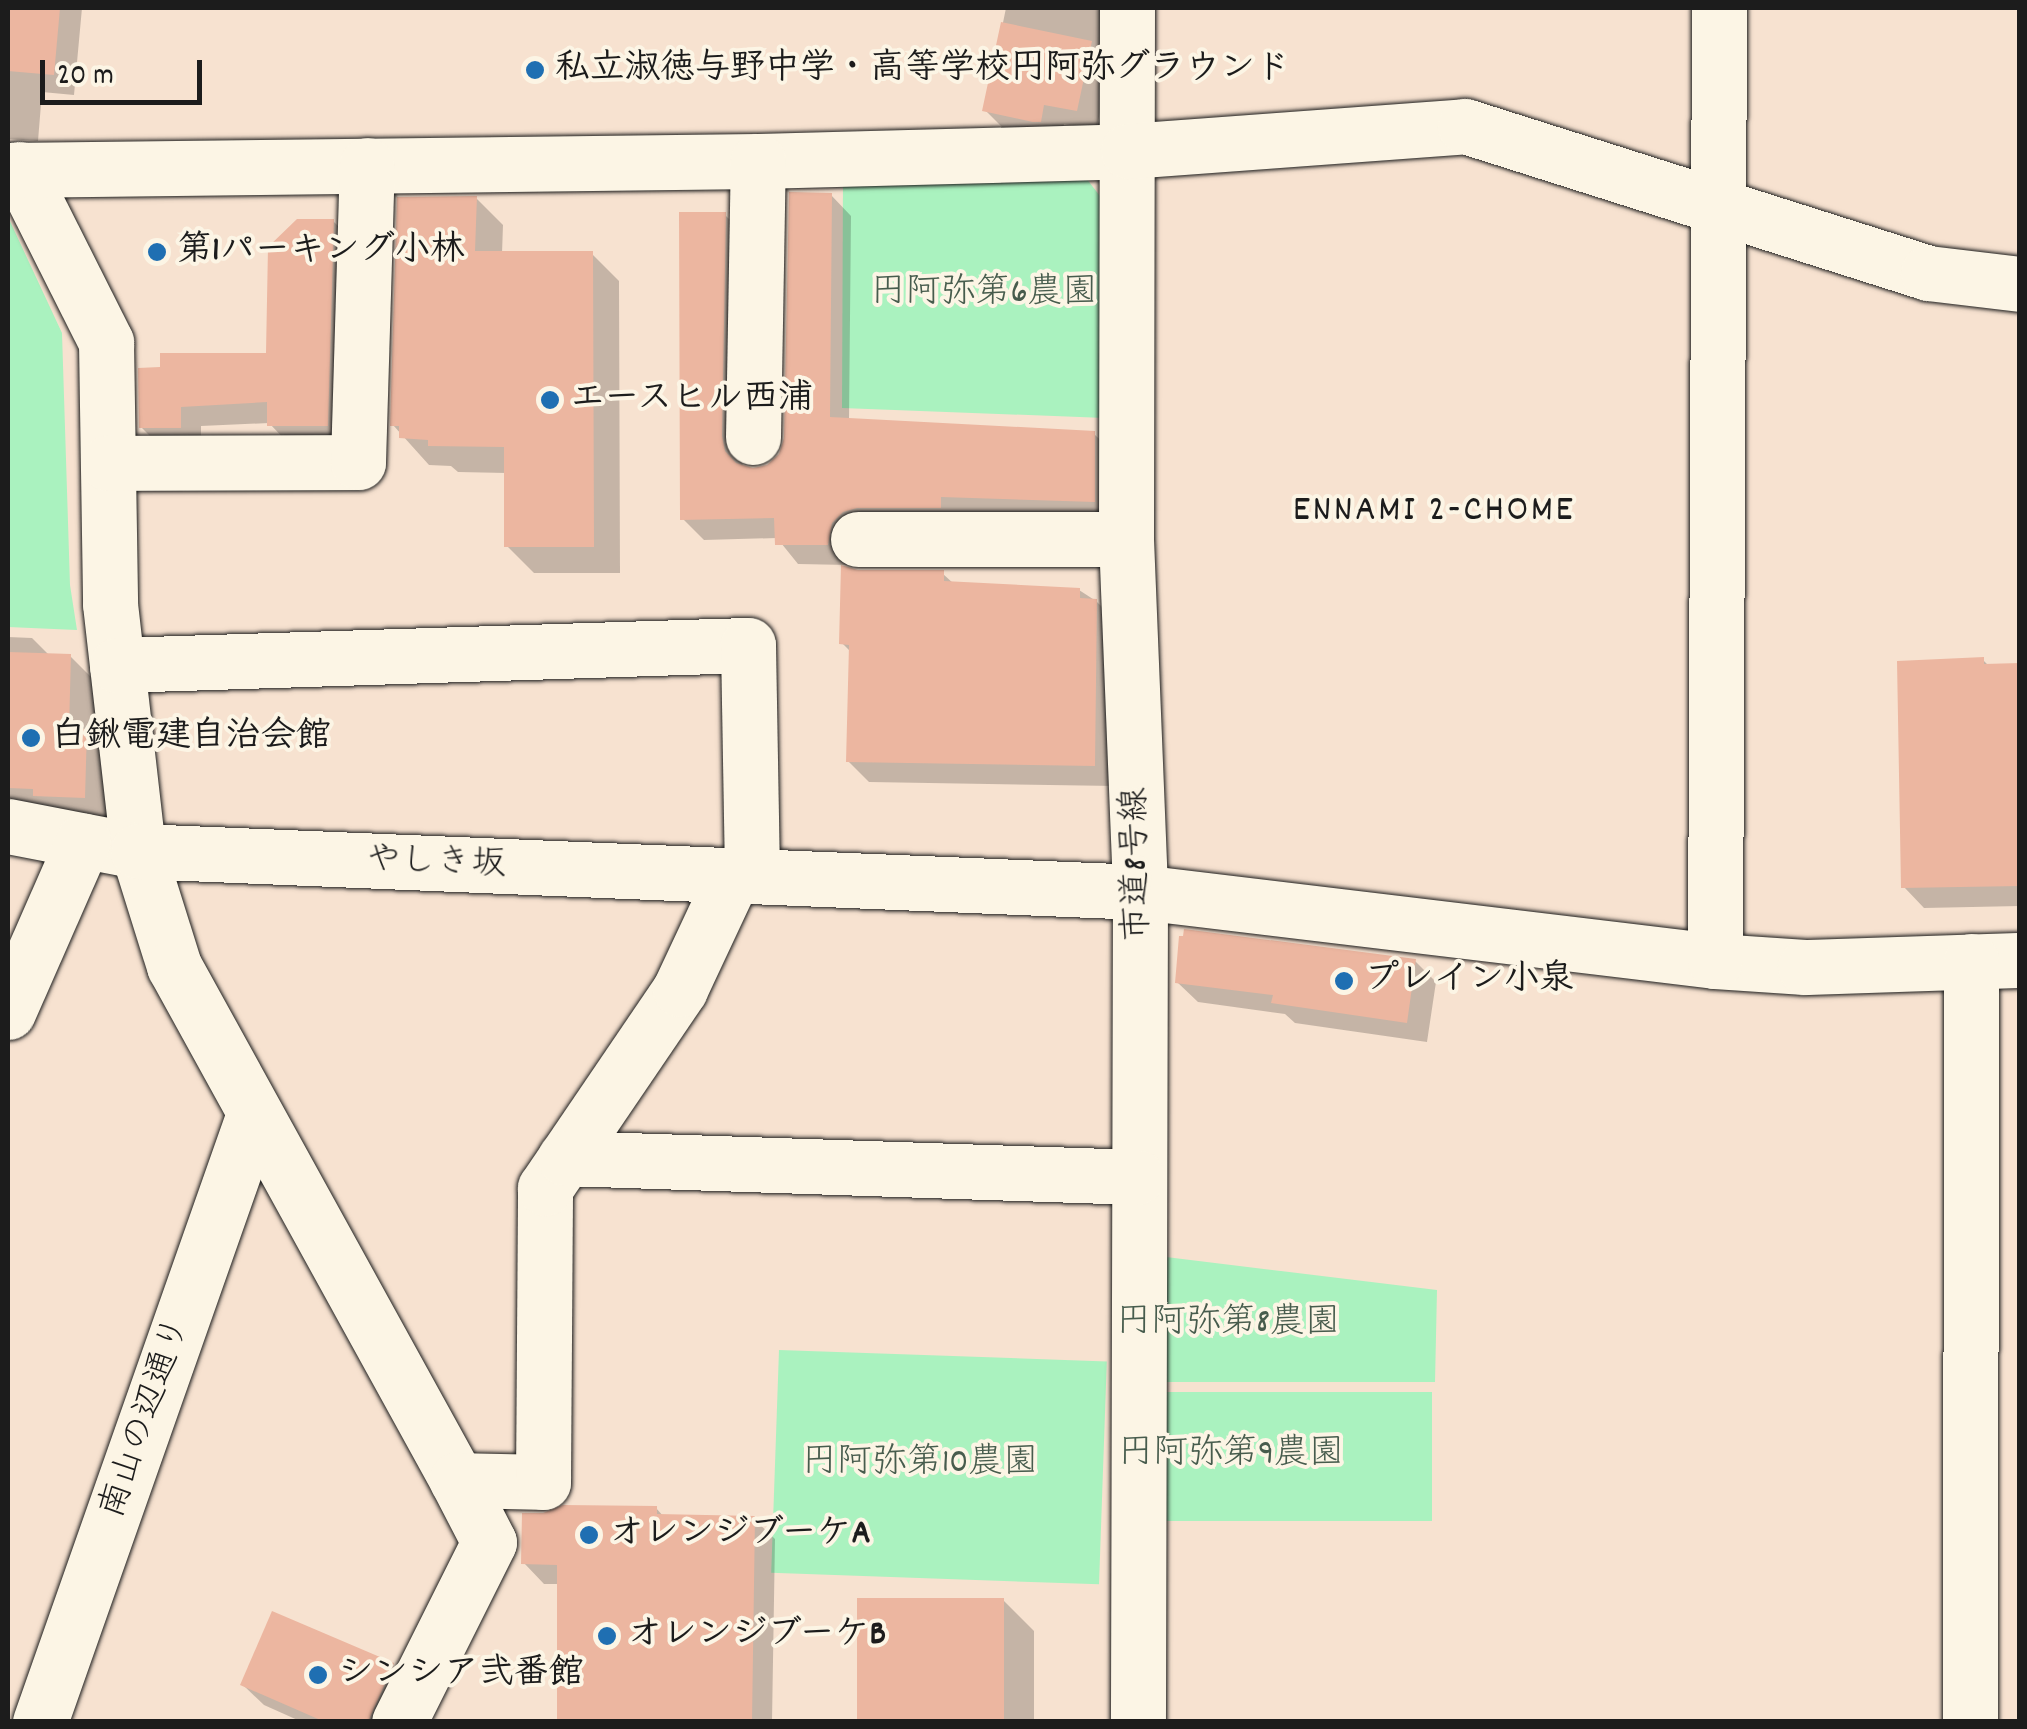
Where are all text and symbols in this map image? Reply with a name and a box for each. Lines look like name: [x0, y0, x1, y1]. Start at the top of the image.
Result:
scale bar: [45, 40, 208, 102]
place label: 私立淑徳与野中学・高等学校円阿弥グラウンド: [555, 49, 1290, 91]
text: 20 m: [57, 56, 114, 99]
marker: 私立淑徳与野中学・高等学校円阿弥グラウンド: [524, 59, 546, 81]
place label: 第1パーキング小林: [177, 231, 465, 273]
marker: 第1パーキング小林: [146, 241, 168, 263]
park label: 円阿弥第6農園: [870, 273, 1098, 315]
place label: エースヒル西浦: [570, 379, 814, 421]
marker: エースヒル西浦: [539, 389, 561, 411]
district label: ENNAMI 2-CHOME: [1293, 489, 1575, 535]
place label: 白鍬電建自治会館: [51, 717, 331, 759]
marker: 白鍬電建自治会館: [20, 727, 42, 749]
street label: 市道8号線: [1116, 787, 1160, 941]
street label: やしき坂: [365, 841, 507, 887]
place label: プレイン小泉: [1364, 960, 1574, 1002]
marker: プレイン小泉: [1333, 970, 1355, 992]
park label: 円阿弥第8農園: [1116, 1303, 1340, 1345]
street label: 南山の辺通り: [93, 1312, 201, 1524]
park label: 円阿弥第9農園: [1118, 1434, 1344, 1476]
park label: 円阿弥第10農園: [802, 1443, 1038, 1485]
place label: オレンジブーケA: [609, 1514, 871, 1556]
marker: オレンジブーケA: [578, 1524, 600, 1546]
place label: オレンジブーケB: [627, 1615, 886, 1657]
marker: オレンジブーケB: [596, 1625, 618, 1647]
place label: シンシア弐番館: [338, 1654, 583, 1696]
marker: シンシア弐番館: [307, 1664, 329, 1686]

